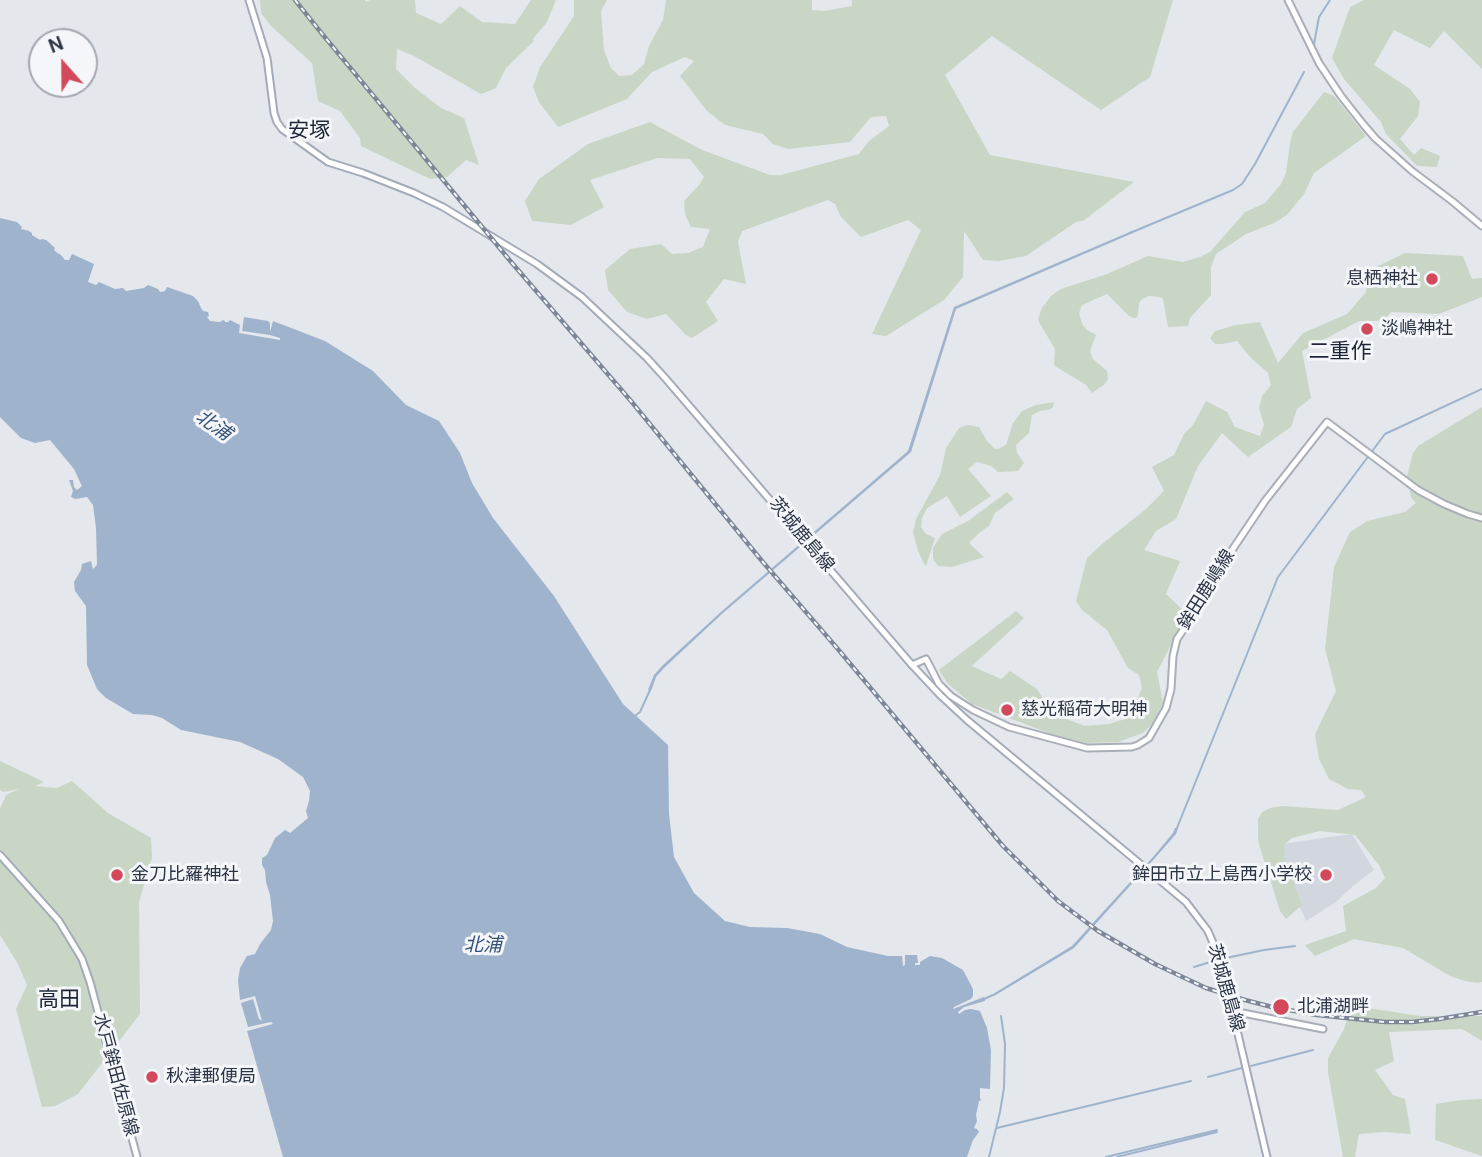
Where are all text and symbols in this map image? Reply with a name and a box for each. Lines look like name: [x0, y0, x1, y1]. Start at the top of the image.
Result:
north arrow: [28, 28, 98, 98]
text: N: [45, 31, 67, 59]
district label: 安塚: [288, 118, 330, 144]
place label: 息栖神社: [1346, 268, 1418, 290]
marker: 息栖神社: [1424, 271, 1440, 287]
place label: 淡嶋神社: [1381, 318, 1453, 340]
marker: 淡嶋神社: [1359, 321, 1375, 337]
district label: 二重作: [1309, 339, 1371, 365]
water label: 北浦: [191, 406, 235, 446]
street label: 茨城鹿島線: [764, 494, 838, 576]
street label: 鉾田鹿嶋線: [1174, 546, 1240, 634]
place label: 慈光稲荷大明神: [1021, 699, 1147, 721]
marker: 慈光稲荷大明神: [999, 702, 1015, 718]
place label: 金刀比羅神社: [131, 864, 239, 886]
place label: 鉾田市立上島西小学校: [1132, 864, 1312, 886]
marker: 金刀比羅神社: [109, 867, 125, 883]
marker: 鉾田市立上島西小学校: [1318, 867, 1334, 883]
water label: 北浦: [464, 935, 502, 957]
street label: 茨城鹿島線: [1202, 942, 1248, 1034]
district label: 高田: [38, 987, 80, 1013]
place label: 北浦湖畔: [1297, 996, 1369, 1018]
marker: 北浦湖畔: [1271, 997, 1291, 1017]
street label: 水戸鉾田佐原線: [88, 1011, 142, 1139]
place label: 秋津郵便局: [166, 1066, 256, 1088]
marker: 秋津郵便局: [144, 1069, 160, 1085]

